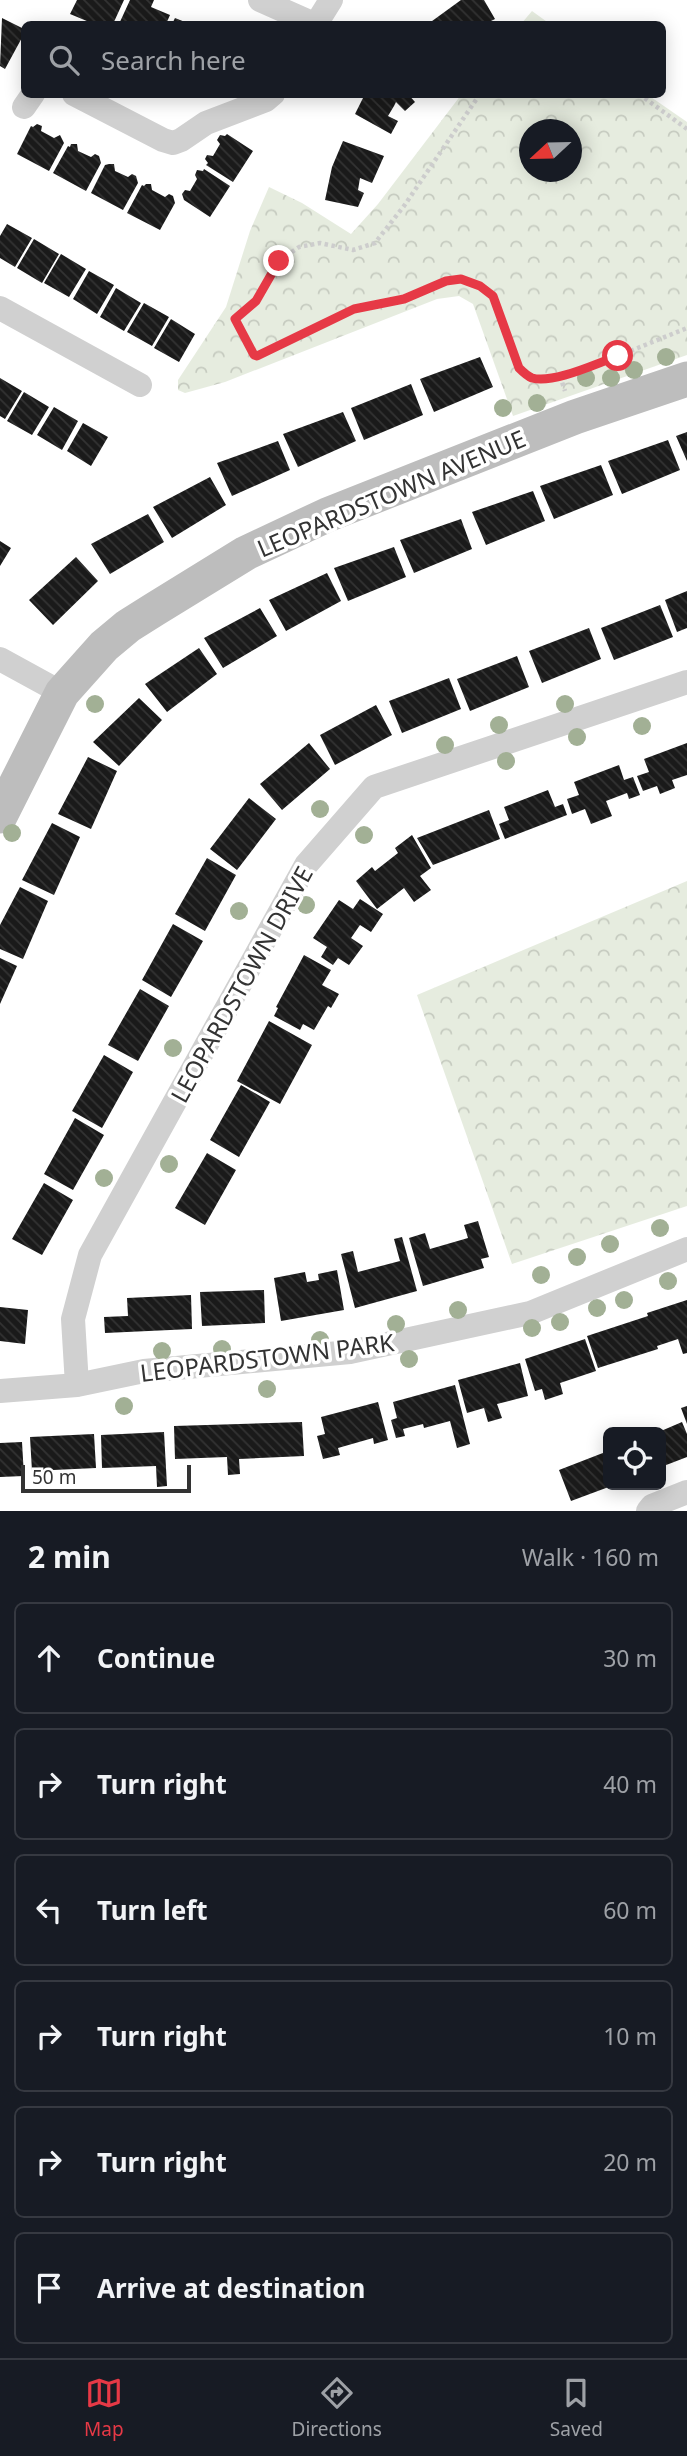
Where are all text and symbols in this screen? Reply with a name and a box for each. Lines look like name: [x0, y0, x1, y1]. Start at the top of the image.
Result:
search box: [21, 21, 666, 98]
icon: search: [45, 41, 83, 79]
text: Search here: [101, 42, 246, 78]
north arrow: [519, 119, 582, 182]
route end: [263, 245, 294, 276]
route start: [602, 340, 633, 371]
street label: LEOPARDSTOWN AVENUE: [252, 421, 530, 565]
street label: LEOPARDSTOWN DRIVE: [162, 860, 320, 1108]
street label: LEOPARDSTOWN PARK: [138, 1325, 396, 1389]
map controls: [603, 1427, 666, 1490]
button: locate: [603, 1427, 666, 1490]
scale bar: [21, 1462, 191, 1494]
text: 50 m: [32, 1464, 76, 1490]
text: 2 min: [28, 1536, 111, 1577]
text: Walk · 160 m: [522, 1541, 659, 1573]
icon: ahead: [30, 1639, 68, 1677]
text: Continue: [97, 1640, 215, 1676]
text: 30 m: [603, 1642, 657, 1674]
icon: right: [30, 1765, 68, 1803]
text: Turn right: [97, 1766, 227, 1802]
text: 40 m: [603, 1768, 657, 1800]
icon: left: [30, 1891, 68, 1929]
text: Turn left: [97, 1892, 208, 1928]
text: 60 m: [603, 1894, 657, 1926]
icon: right: [30, 2017, 68, 2055]
text: Turn right: [97, 2018, 227, 2054]
text: 10 m: [603, 2020, 657, 2052]
icon: right: [30, 2143, 68, 2181]
text: Turn right: [97, 2144, 227, 2180]
text: 20 m: [603, 2146, 657, 2178]
icon: arrive: [30, 2269, 68, 2307]
text: Arrive at destination: [97, 2270, 366, 2306]
tab: Map: [84, 2374, 124, 2442]
tab: Directions: [292, 2374, 382, 2442]
tab: Saved: [550, 2374, 603, 2442]

